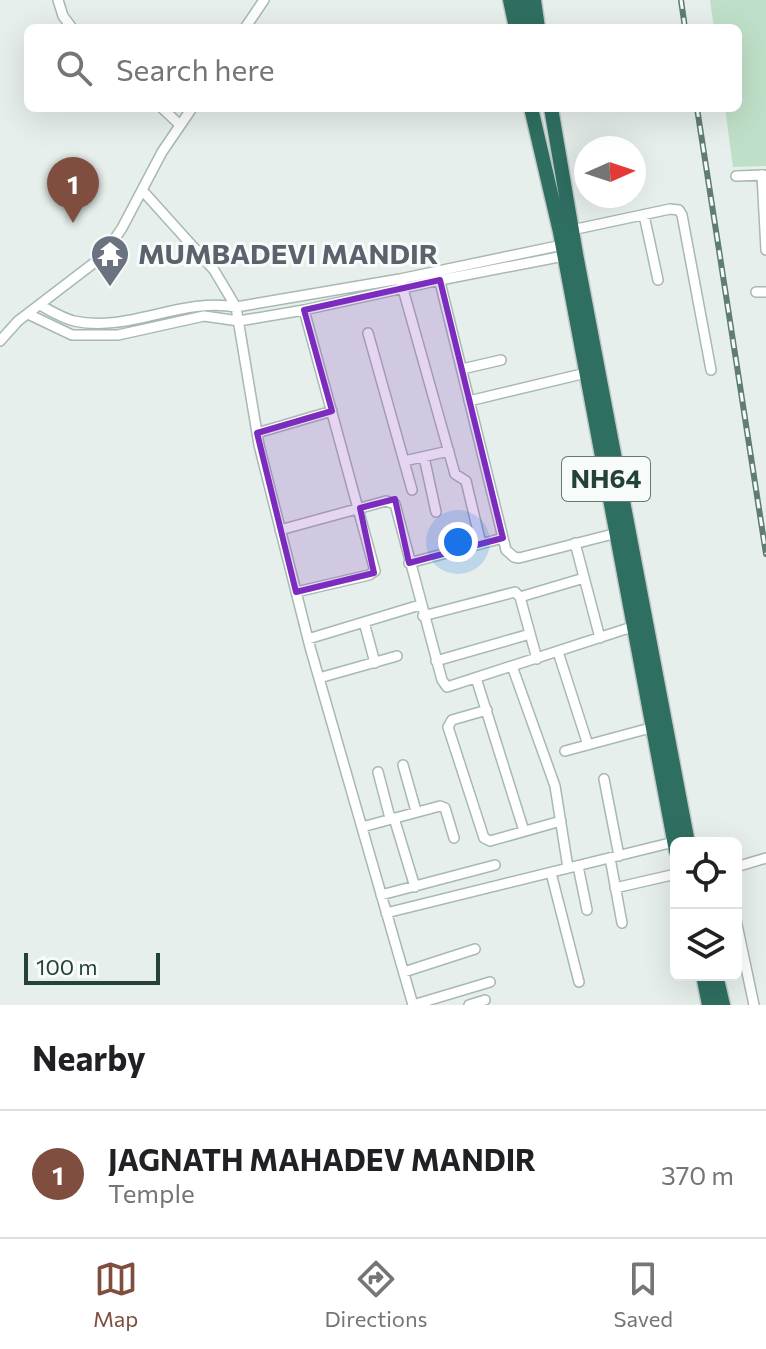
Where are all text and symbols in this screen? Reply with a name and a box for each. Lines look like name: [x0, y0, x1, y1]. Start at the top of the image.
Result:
search box: [24, 24, 742, 112]
icon: search: [52, 46, 96, 90]
text: Search here: [116, 50, 275, 87]
north arrow: [574, 136, 646, 208]
pin: 1: [47, 157, 99, 223]
temple icon: MUMBADEVI MANDIR: [89, 233, 131, 288]
place label: MUMBADEVI MANDIR: [138, 236, 438, 270]
road number: NH64: [562, 457, 650, 501]
your location: [438, 522, 478, 562]
map controls: [670, 837, 742, 981]
button: locate: [670, 837, 742, 909]
button: layers: [670, 909, 742, 981]
scale bar: [24, 949, 160, 985]
text: 100 m: [36, 953, 98, 980]
text: Nearby: [32, 1036, 146, 1078]
text: JAGNATH MAHADEV MANDIR: [108, 1140, 536, 1177]
text: 1: [52, 1159, 64, 1190]
text: 370 m: [661, 1159, 734, 1190]
text: Temple: [108, 1177, 195, 1208]
tab: Map: [93, 1257, 138, 1332]
tab: Directions: [324, 1257, 428, 1332]
tab: Saved: [614, 1257, 673, 1332]

